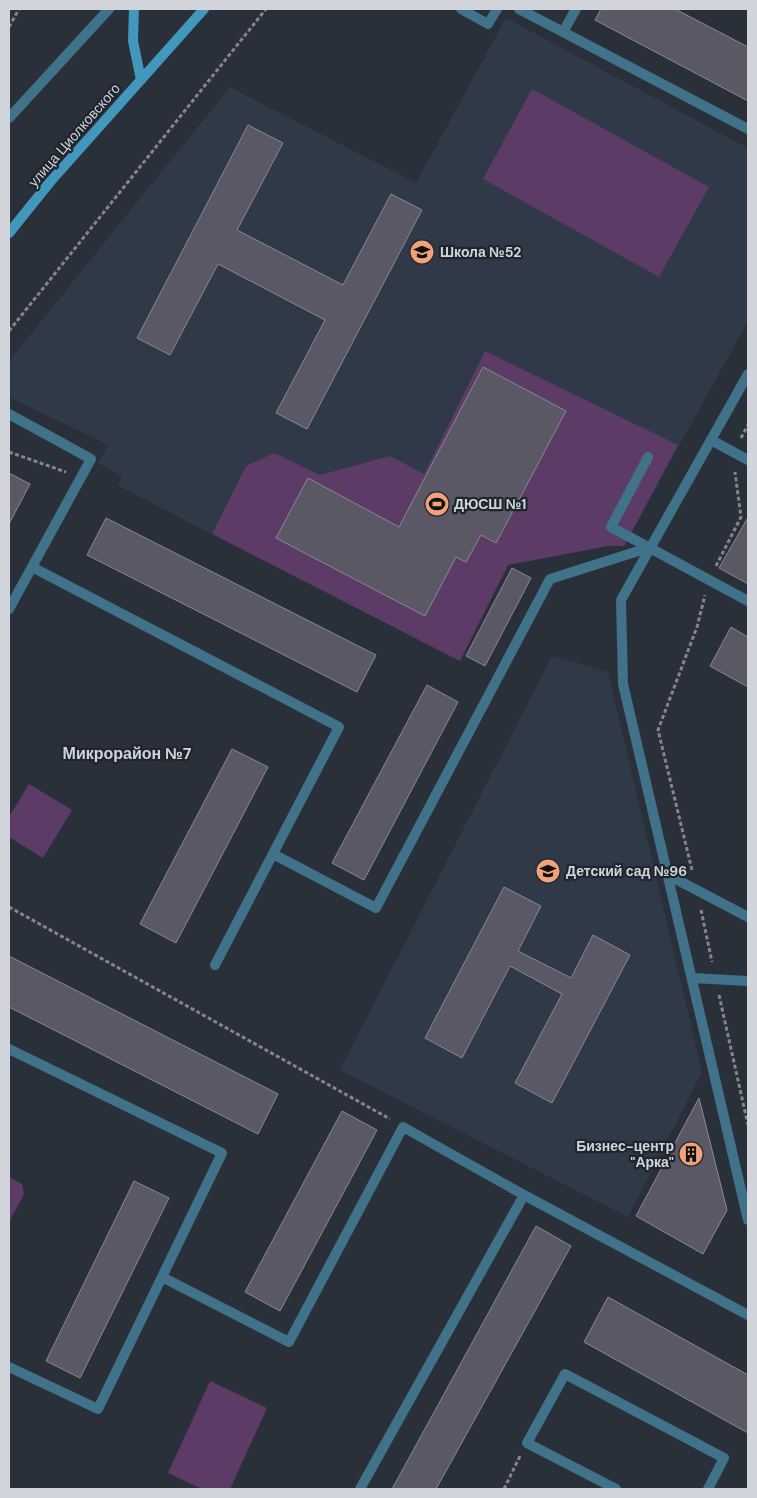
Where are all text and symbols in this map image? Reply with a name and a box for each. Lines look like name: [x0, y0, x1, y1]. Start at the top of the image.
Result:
street label: улица Циолковского: [24, 79, 124, 190]
school or university icon: Школа №52: [409, 239, 435, 265]
place label: Школа №52: [440, 243, 521, 261]
sports icon: ДЮСШ №1: [424, 491, 450, 517]
place label: ДЮСШ №1: [454, 495, 526, 513]
district label: Микрорайон №7: [63, 743, 192, 764]
school or university icon: Детский сад №96: [535, 858, 561, 884]
place label: Детский сад №96: [566, 862, 687, 880]
place label: Бизнес-центр "Арка": [576, 1137, 674, 1171]
building icon: Бизнес-центр "Арка": [678, 1141, 704, 1167]

